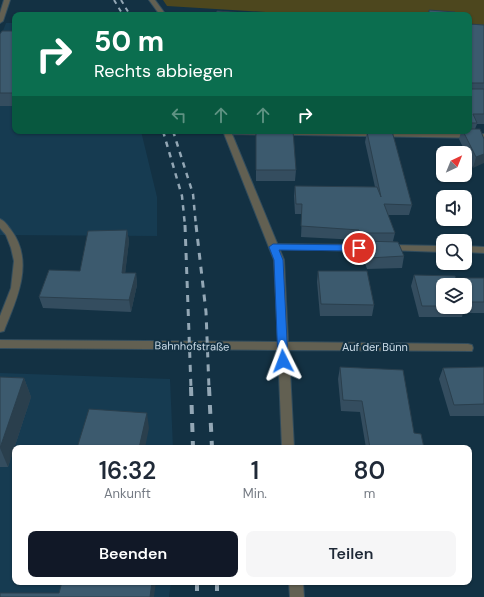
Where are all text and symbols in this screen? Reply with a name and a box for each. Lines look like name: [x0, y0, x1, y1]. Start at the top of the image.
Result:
text: 50 m: [94, 23, 164, 60]
icon: right: [28, 28, 80, 80]
text: Rechts abbiegen: [94, 59, 233, 83]
icon: left: [168, 104, 190, 126]
icon: ahead: [210, 104, 232, 126]
icon: ahead: [252, 104, 274, 126]
icon: right: [294, 104, 316, 126]
north arrow: [436, 146, 472, 182]
map controls: [436, 146, 472, 314]
button: sound: [436, 190, 472, 226]
pin: [342, 231, 376, 265]
button: search: [436, 234, 472, 270]
icon: arrive: [348, 237, 370, 259]
button: layers: [436, 278, 472, 314]
street label: Bahnhofstraße: [155, 338, 229, 354]
position arrow: [262, 340, 304, 382]
street label: Auf der Bünn: [342, 340, 408, 354]
text: 16:32: [99, 455, 156, 486]
text: 1: [251, 455, 259, 486]
text: 80: [354, 455, 385, 486]
text: Ankunft: [104, 485, 151, 502]
text: Min.: [243, 485, 267, 502]
text: m: [364, 485, 375, 502]
button: Beenden: [28, 531, 238, 577]
button: Teilen: [246, 531, 456, 577]

